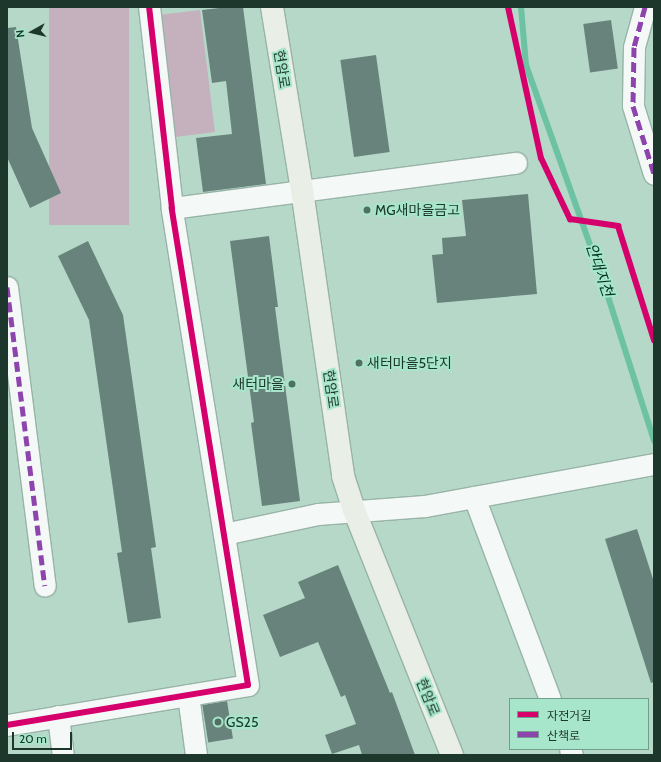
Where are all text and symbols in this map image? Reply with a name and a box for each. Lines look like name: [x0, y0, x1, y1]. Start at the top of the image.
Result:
north arrow: [12, 12, 52, 52]
text: N: [13, 29, 28, 38]
street label: 현암로: [271, 49, 293, 89]
place label: MG새마을금고: [375, 202, 460, 218]
marker: MG새마을금고: [362, 205, 372, 215]
water label: 안대지천: [582, 241, 616, 299]
place label: 새터마을5단지: [367, 355, 452, 371]
marker: 새터마을5단지: [354, 358, 364, 368]
street label: 현암로: [320, 369, 342, 409]
place label: 새터마을: [232, 376, 284, 392]
marker: 새터마을: [287, 379, 297, 389]
street label: 현암로: [413, 676, 443, 718]
legend: [509, 698, 649, 750]
text: 자전거길: [547, 708, 591, 723]
place label: GS25: [226, 714, 258, 730]
marker: GS25: [213, 717, 223, 727]
scale bar: [14, 724, 74, 750]
text: 산책로: [547, 728, 580, 743]
text: 20 m: [19, 731, 47, 746]

